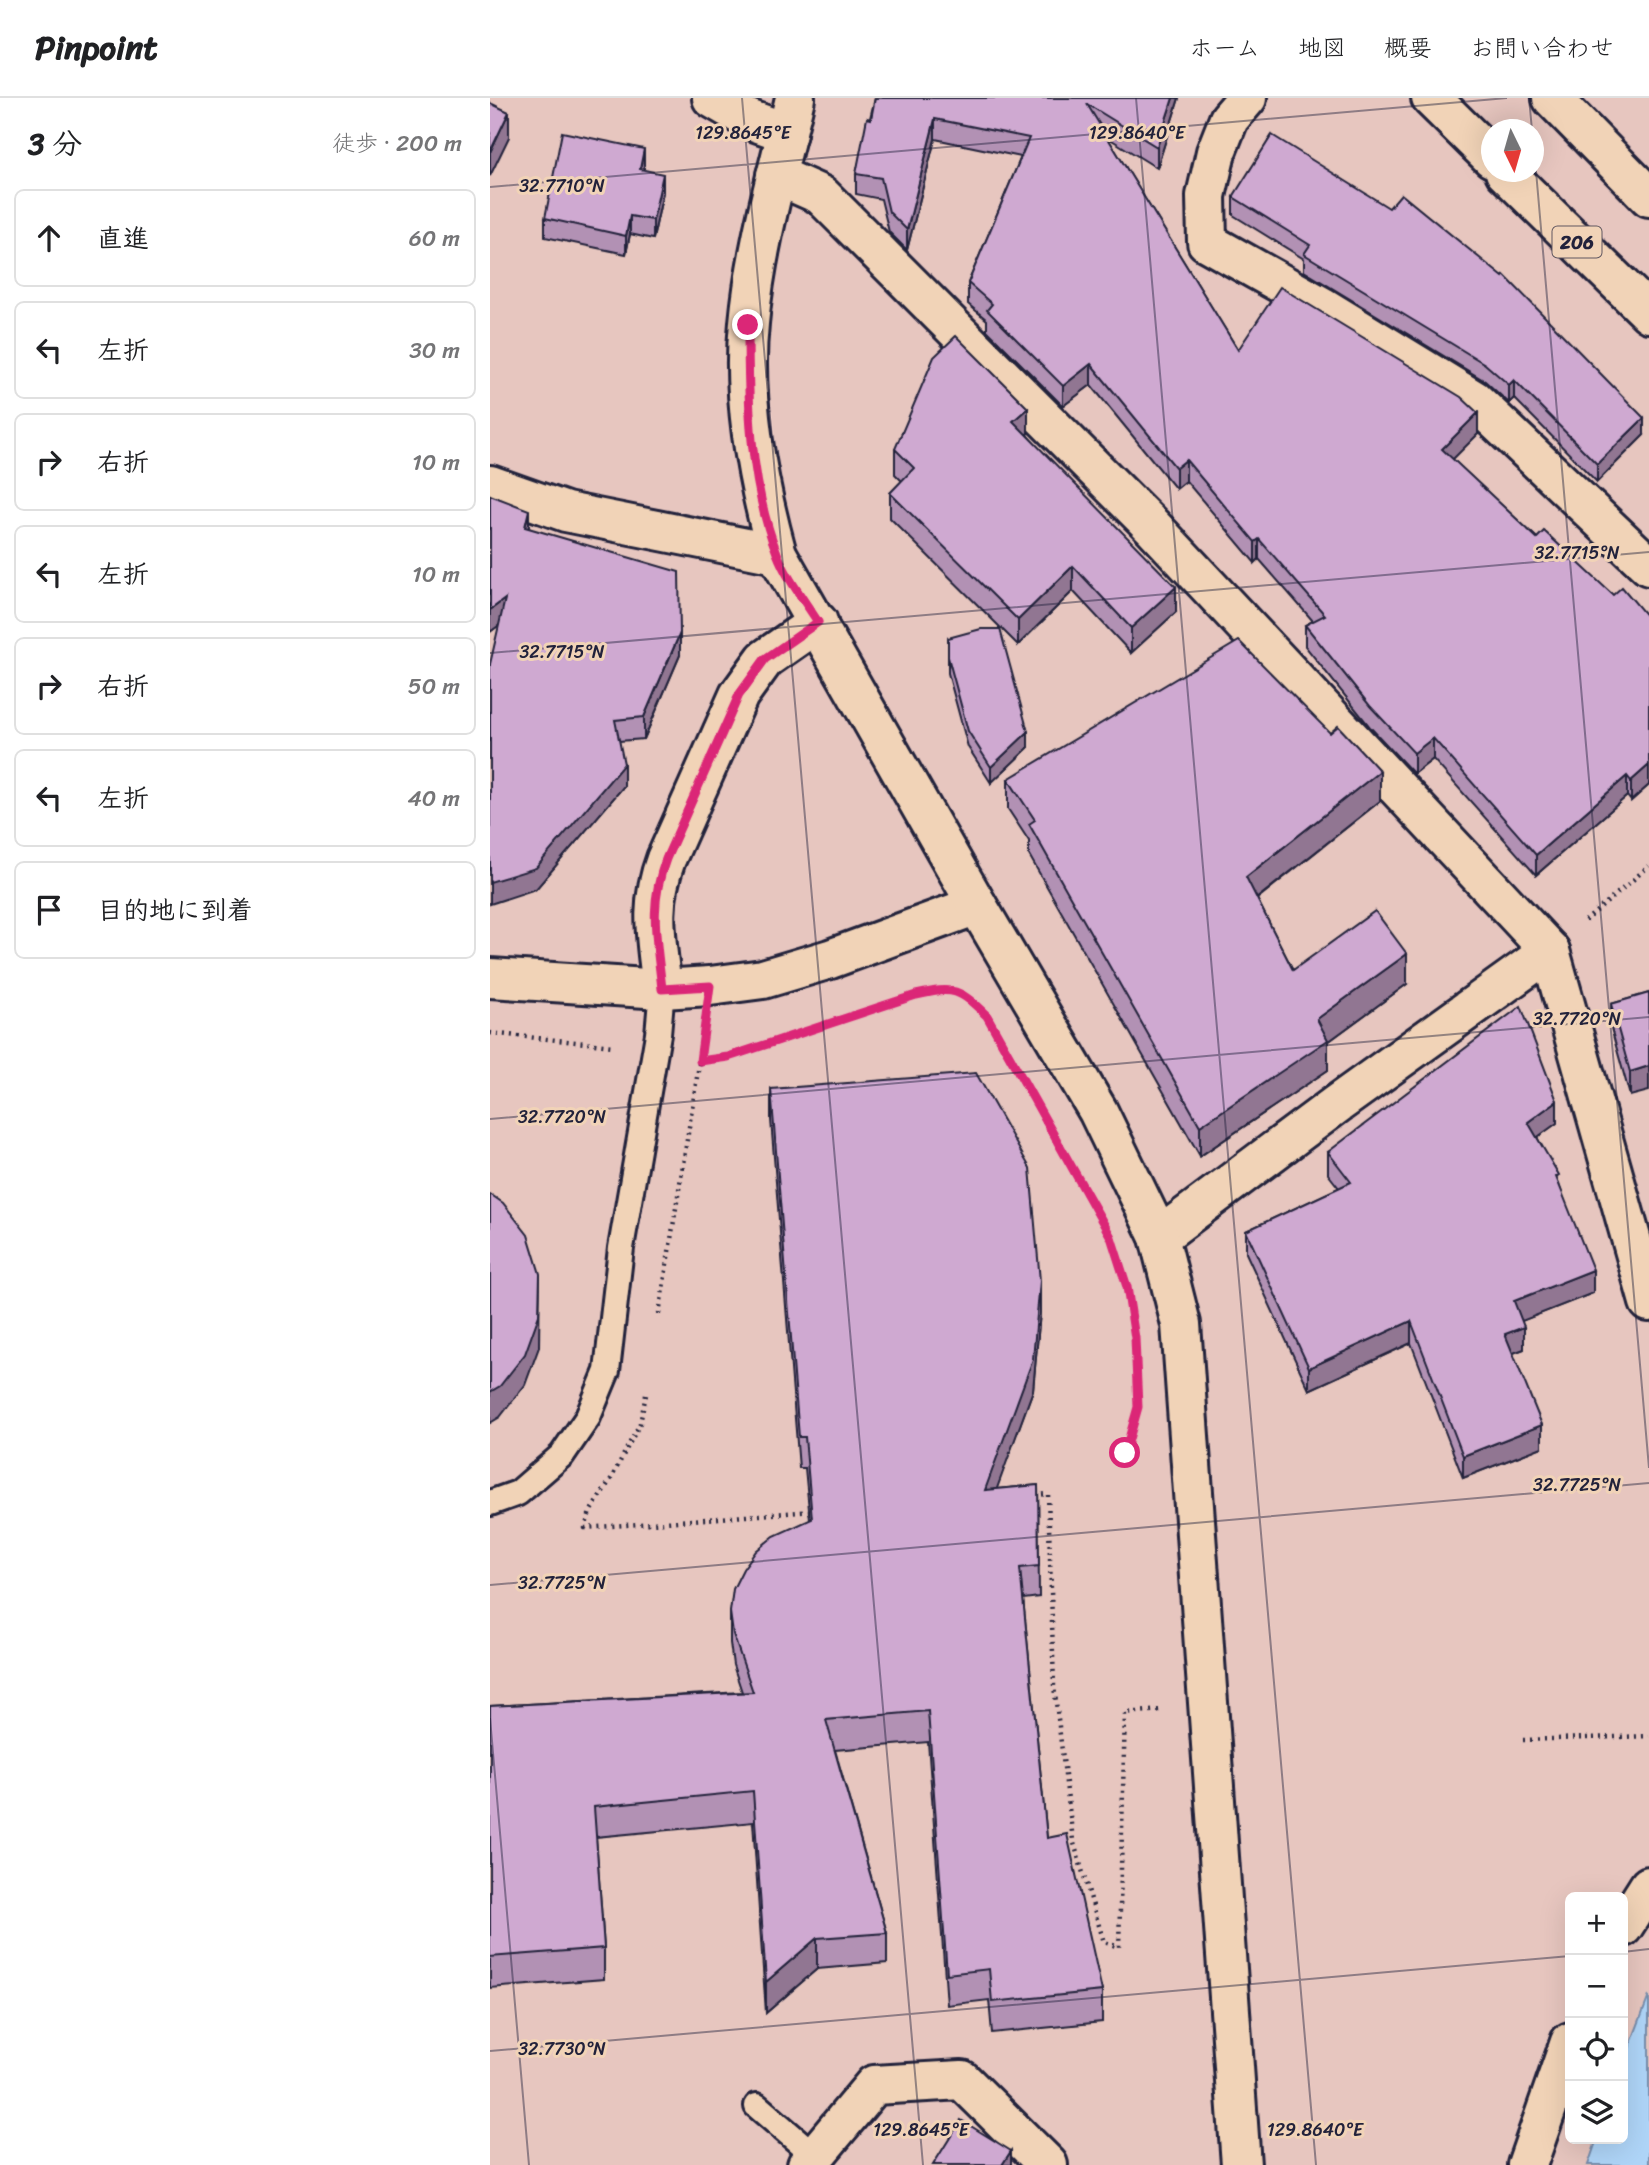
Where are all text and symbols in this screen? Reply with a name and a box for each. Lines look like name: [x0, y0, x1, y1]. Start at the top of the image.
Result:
text: Pinpoint: [35, 19, 158, 77]
text: ホーム: [1189, 27, 1260, 69]
text: 地図: [1298, 27, 1346, 69]
text: 概要: [1384, 27, 1432, 69]
text: お問い合わせ: [1470, 27, 1614, 69]
text: 3 分: [28, 117, 82, 171]
text: 129.8645°E: [695, 117, 792, 149]
text: 129.8640°E: [1089, 117, 1186, 149]
north arrow: [1481, 119, 1544, 182]
text: 徒歩 · 200 m: [332, 123, 462, 164]
text: 32.7710°N: [519, 170, 605, 202]
text: 直進: [97, 215, 149, 261]
text: 60 m: [409, 218, 460, 259]
icon: ahead: [30, 219, 68, 257]
road number: 206: [1552, 226, 1602, 258]
route end: [732, 309, 763, 340]
text: 左折: [97, 327, 149, 373]
text: 30 m: [409, 330, 460, 371]
icon: left: [30, 331, 68, 369]
text: 右折: [97, 439, 149, 485]
text: 10 m: [412, 442, 460, 483]
icon: right: [30, 443, 68, 481]
text: 32.7715°N: [1534, 537, 1620, 569]
text: 左折: [97, 551, 149, 597]
text: 10 m: [412, 554, 460, 595]
icon: left: [30, 555, 68, 593]
text: 32.7715°N: [519, 636, 605, 668]
text: 右折: [97, 663, 149, 709]
text: 50 m: [408, 666, 460, 707]
icon: right: [30, 667, 68, 705]
text: 左折: [97, 775, 149, 821]
text: 40 m: [407, 778, 460, 819]
icon: left: [30, 779, 68, 817]
text: 目的地に到着: [97, 887, 253, 933]
icon: arrive: [30, 891, 68, 929]
text: 32.7720°N: [1533, 1003, 1622, 1035]
text: 32.7720°N: [518, 1101, 607, 1133]
route start: [1109, 1437, 1140, 1468]
text: 32.7725°N: [1533, 1469, 1621, 1501]
text: 32.7725°N: [518, 1567, 606, 1599]
map controls: [1565, 1892, 1628, 2144]
button: +: [1565, 1892, 1628, 1955]
button: −: [1565, 1955, 1628, 2018]
button: locate: [1565, 2018, 1628, 2081]
text: 32.7730°N: [518, 2033, 606, 2065]
button: layers: [1565, 2081, 1628, 2144]
text: 129.8645°E: [873, 2114, 970, 2146]
text: 129.8640°E: [1267, 2114, 1364, 2146]

